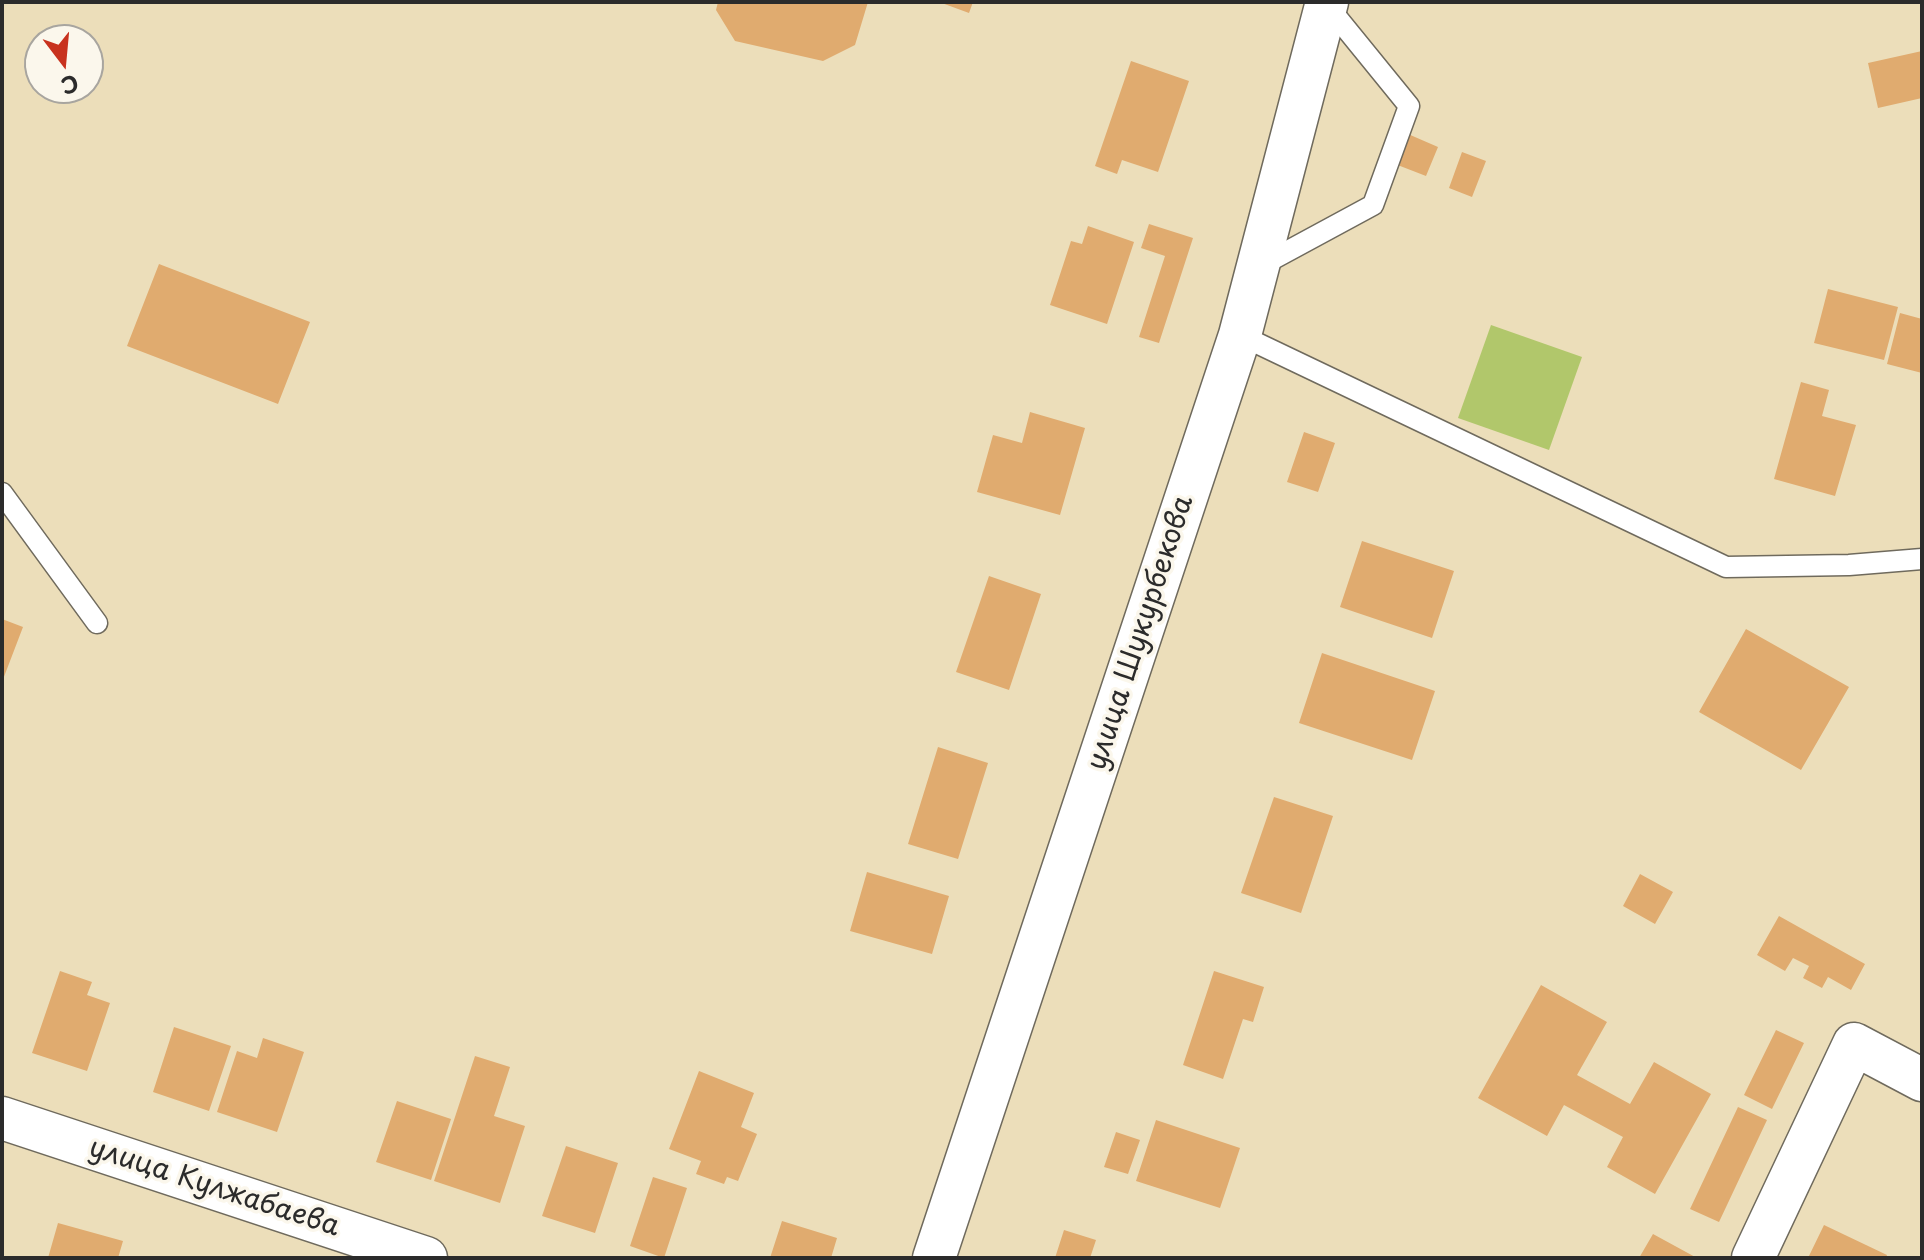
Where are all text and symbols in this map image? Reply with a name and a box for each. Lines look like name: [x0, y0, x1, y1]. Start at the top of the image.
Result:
north arrow: [24, 24, 104, 104]
text: С: [58, 67, 83, 104]
street label: улица Шукурбекова: [1081, 492, 1201, 774]
street label: улица Кулжабаева: [84, 1132, 344, 1244]

